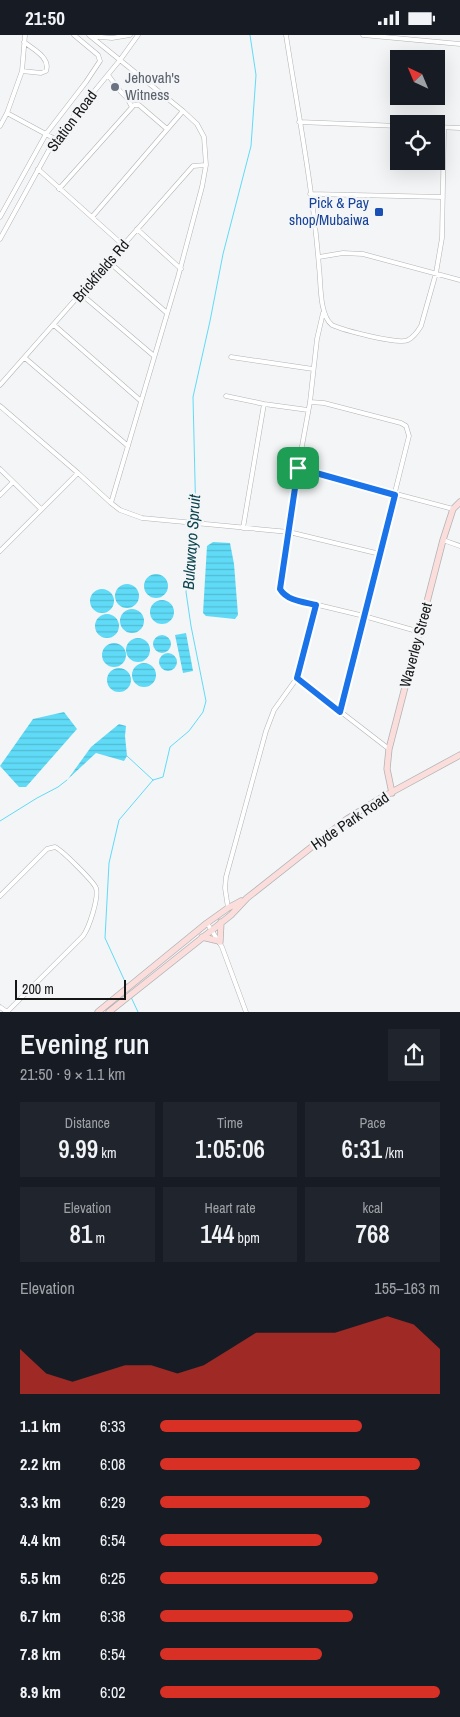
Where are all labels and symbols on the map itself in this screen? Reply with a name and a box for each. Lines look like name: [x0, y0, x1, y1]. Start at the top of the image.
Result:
north arrow: [390, 50, 445, 105]
place label: Jehovah's Witness: [125, 67, 180, 105]
marker: Jehovah's Witness: [109, 81, 121, 93]
street label: Station Road: [42, 86, 102, 156]
place label: Pick & Pay shop/Mubaiwa: [289, 192, 370, 230]
marker: Pick & Pay shop/Mubaiwa: [373, 206, 385, 218]
street label: Brickfields Rd: [68, 235, 134, 306]
pin: [277, 447, 319, 489]
water label: Bulawayo Spruit: [177, 493, 205, 590]
street label: Waverley Street: [394, 600, 437, 690]
street label: Hyde Park Road: [306, 787, 393, 855]
scale bar: [15, 977, 126, 1000]

